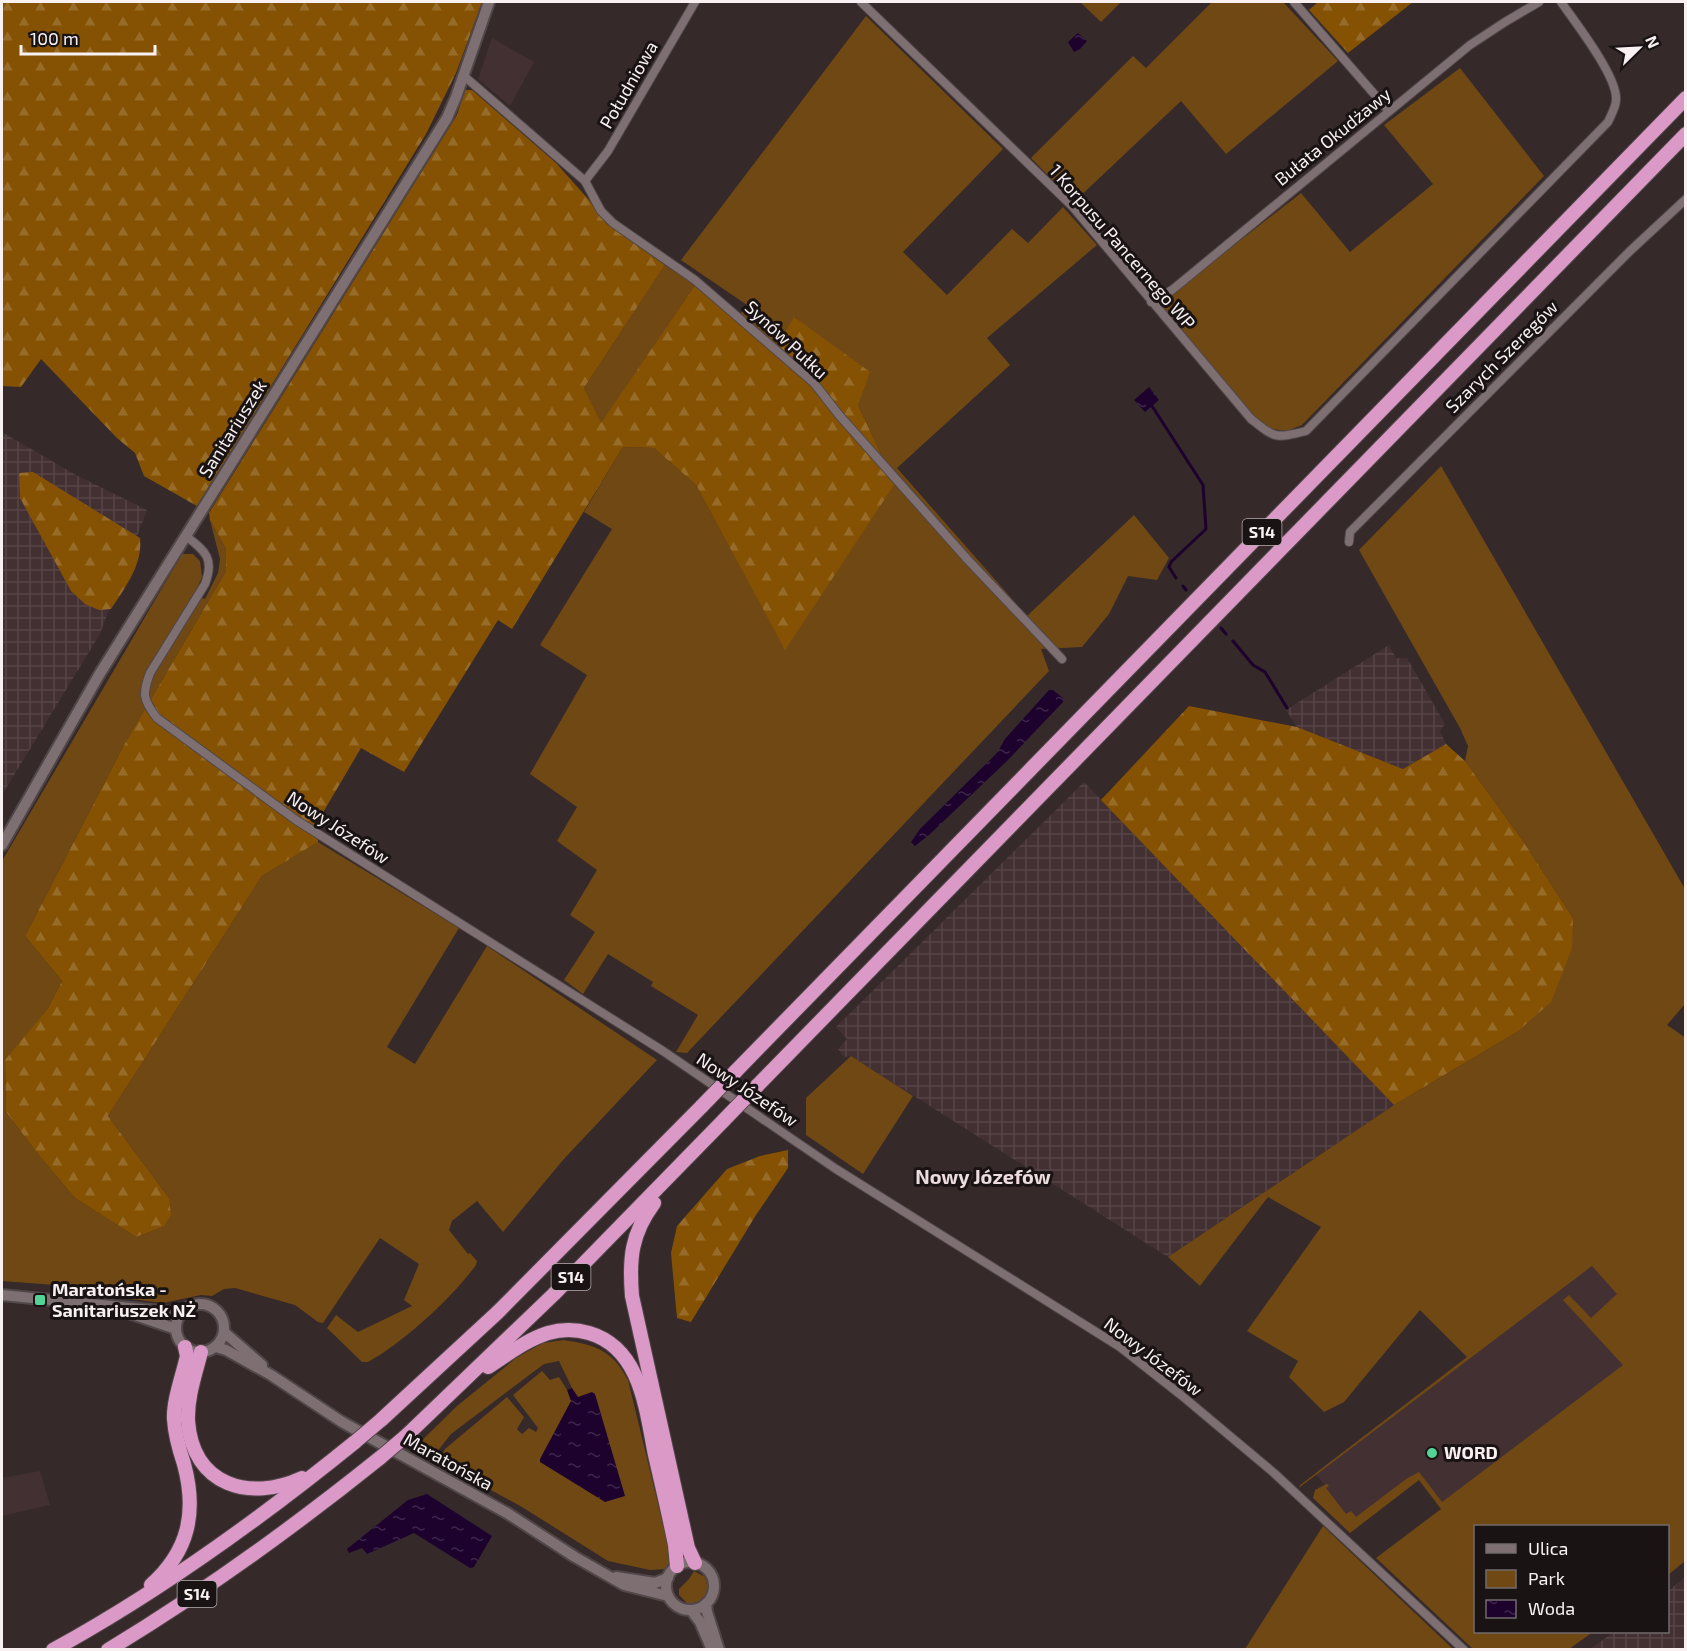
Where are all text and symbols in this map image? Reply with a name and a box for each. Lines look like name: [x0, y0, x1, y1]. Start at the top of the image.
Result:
scale bar: [21, 18, 154, 56]
north arrow: [1609, 18, 1669, 78]
text: 100 m: [30, 27, 79, 49]
text: N: [1642, 33, 1664, 51]
street label: Południowa: [594, 37, 662, 132]
street label: Bułata Okudżawy: [1270, 82, 1395, 190]
street label: 1 Korpusu Pancernego WP: [1045, 159, 1200, 333]
street label: Synów Pułku: [741, 295, 833, 383]
street label: Szarych Szeregów: [1441, 296, 1562, 417]
street label: Sanitariuszek: [193, 376, 271, 481]
road number: S14: [1242, 519, 1282, 545]
street label: Nowy Józefów: [283, 786, 394, 868]
street label: Nowy Józefów: [693, 1047, 802, 1131]
district label: Nowy Józefów: [915, 1164, 1051, 1189]
road number: S14: [552, 1264, 590, 1290]
place label: Maratońska - Sanitariuszek NŻ: [52, 1278, 196, 1321]
marker: Maratońska - Sanitariuszek NŻ: [33, 1293, 47, 1307]
street label: Nowy Józefów: [1100, 1312, 1207, 1400]
street label: Maratońska: [400, 1428, 497, 1495]
place label: WORD: [1444, 1441, 1498, 1463]
marker: WORD: [1425, 1446, 1439, 1460]
legend: [1474, 1525, 1669, 1633]
text: Ulica: [1528, 1537, 1568, 1559]
text: Park: [1528, 1567, 1565, 1589]
road number: S14: [178, 1581, 216, 1607]
text: Woda: [1528, 1597, 1575, 1619]

